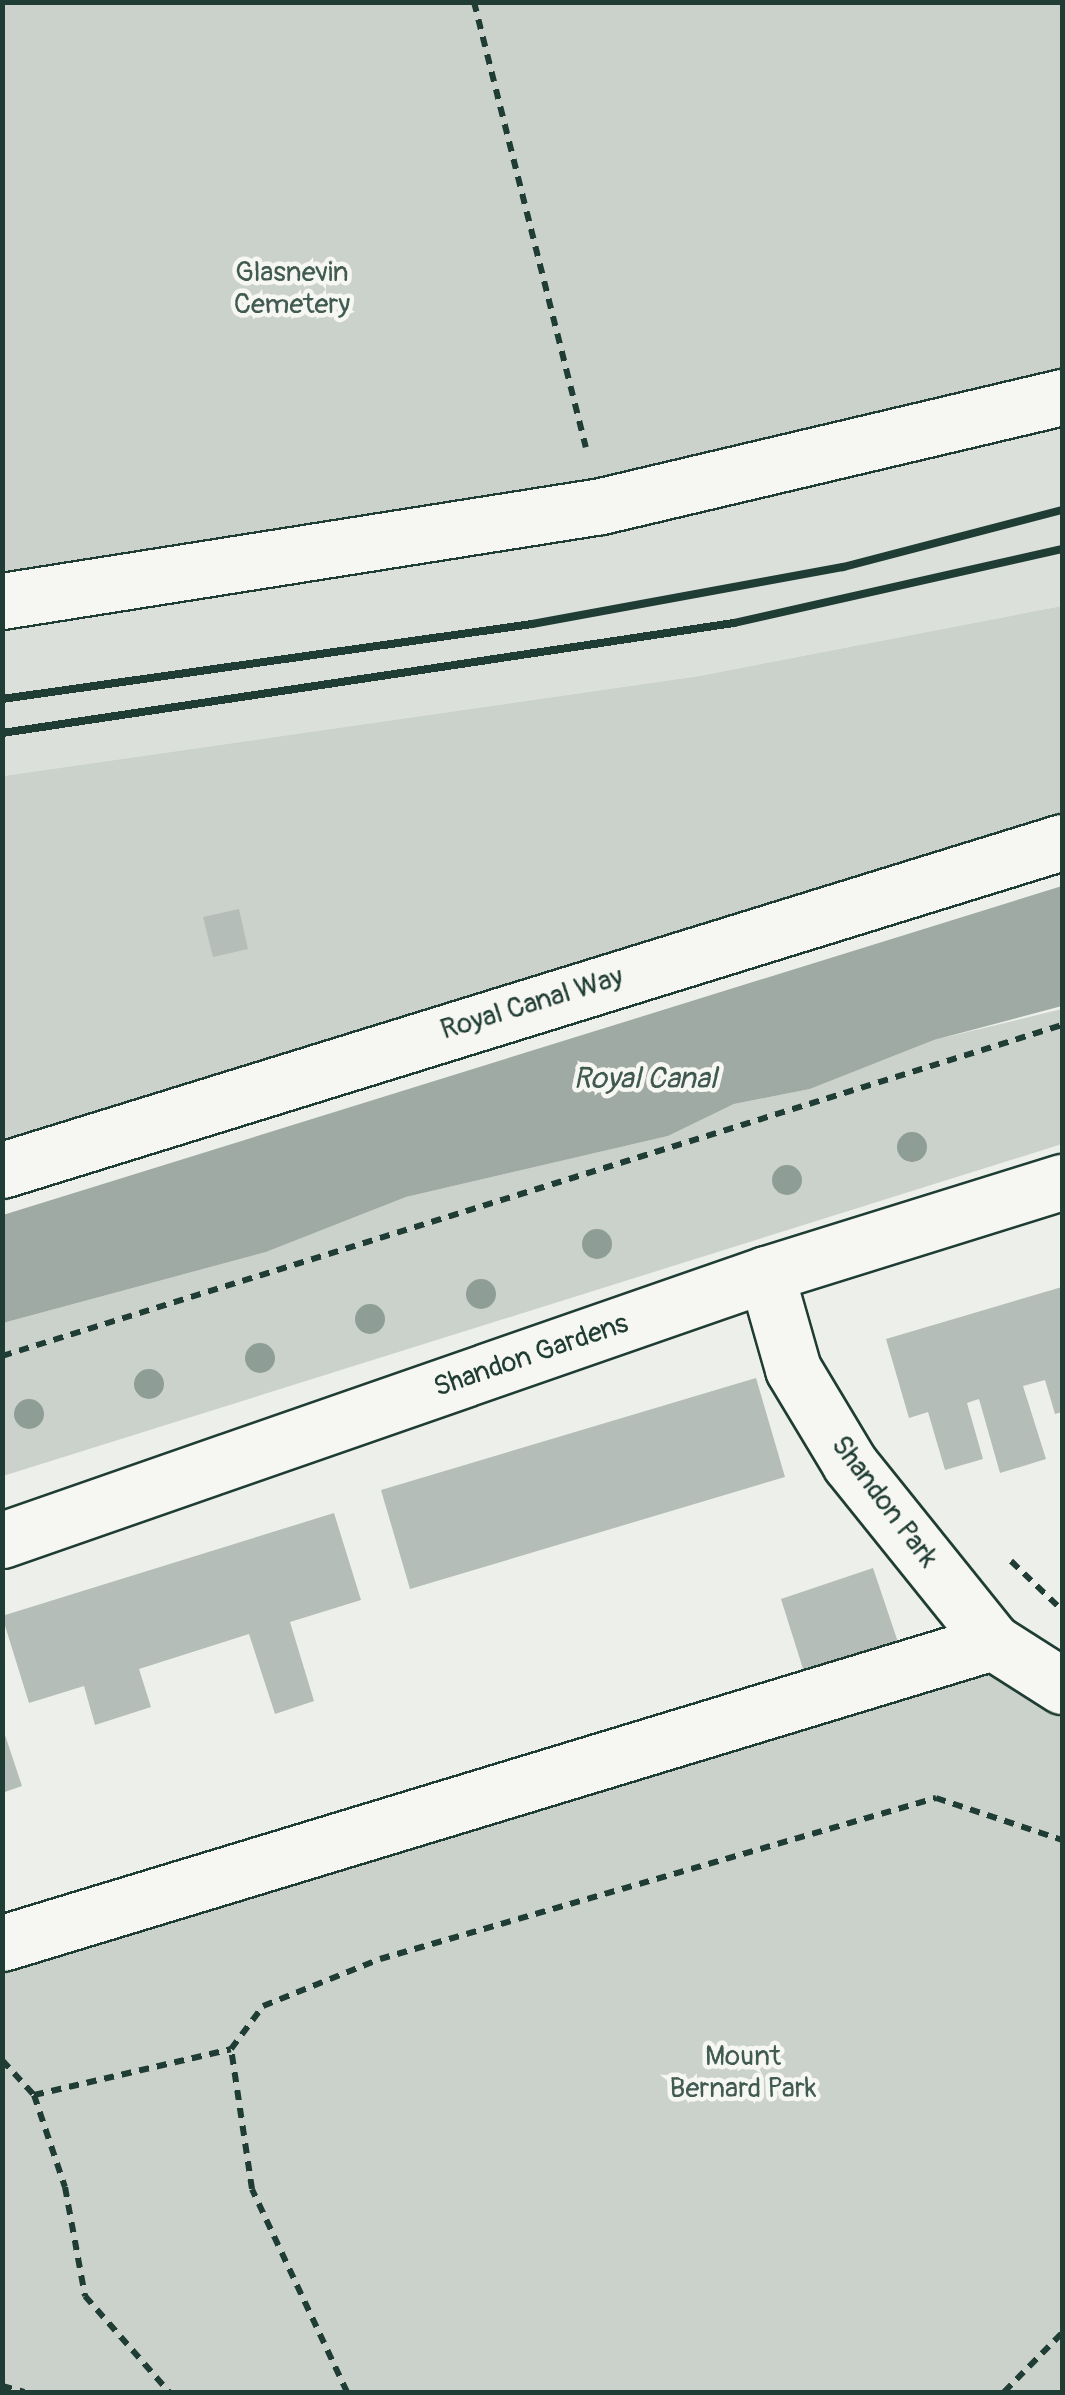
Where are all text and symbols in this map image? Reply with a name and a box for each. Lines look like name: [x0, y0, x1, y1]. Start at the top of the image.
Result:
park label: Glasnevin Cemetery: [234, 256, 350, 322]
street label: Royal Canal Way: [437, 960, 627, 1048]
water label: Royal Canal: [573, 1061, 717, 1097]
street label: Shandon Gardens: [429, 1307, 633, 1405]
street label: Shandon Park: [824, 1429, 944, 1575]
park label: Mount Bernard Park: [670, 2040, 816, 2106]

